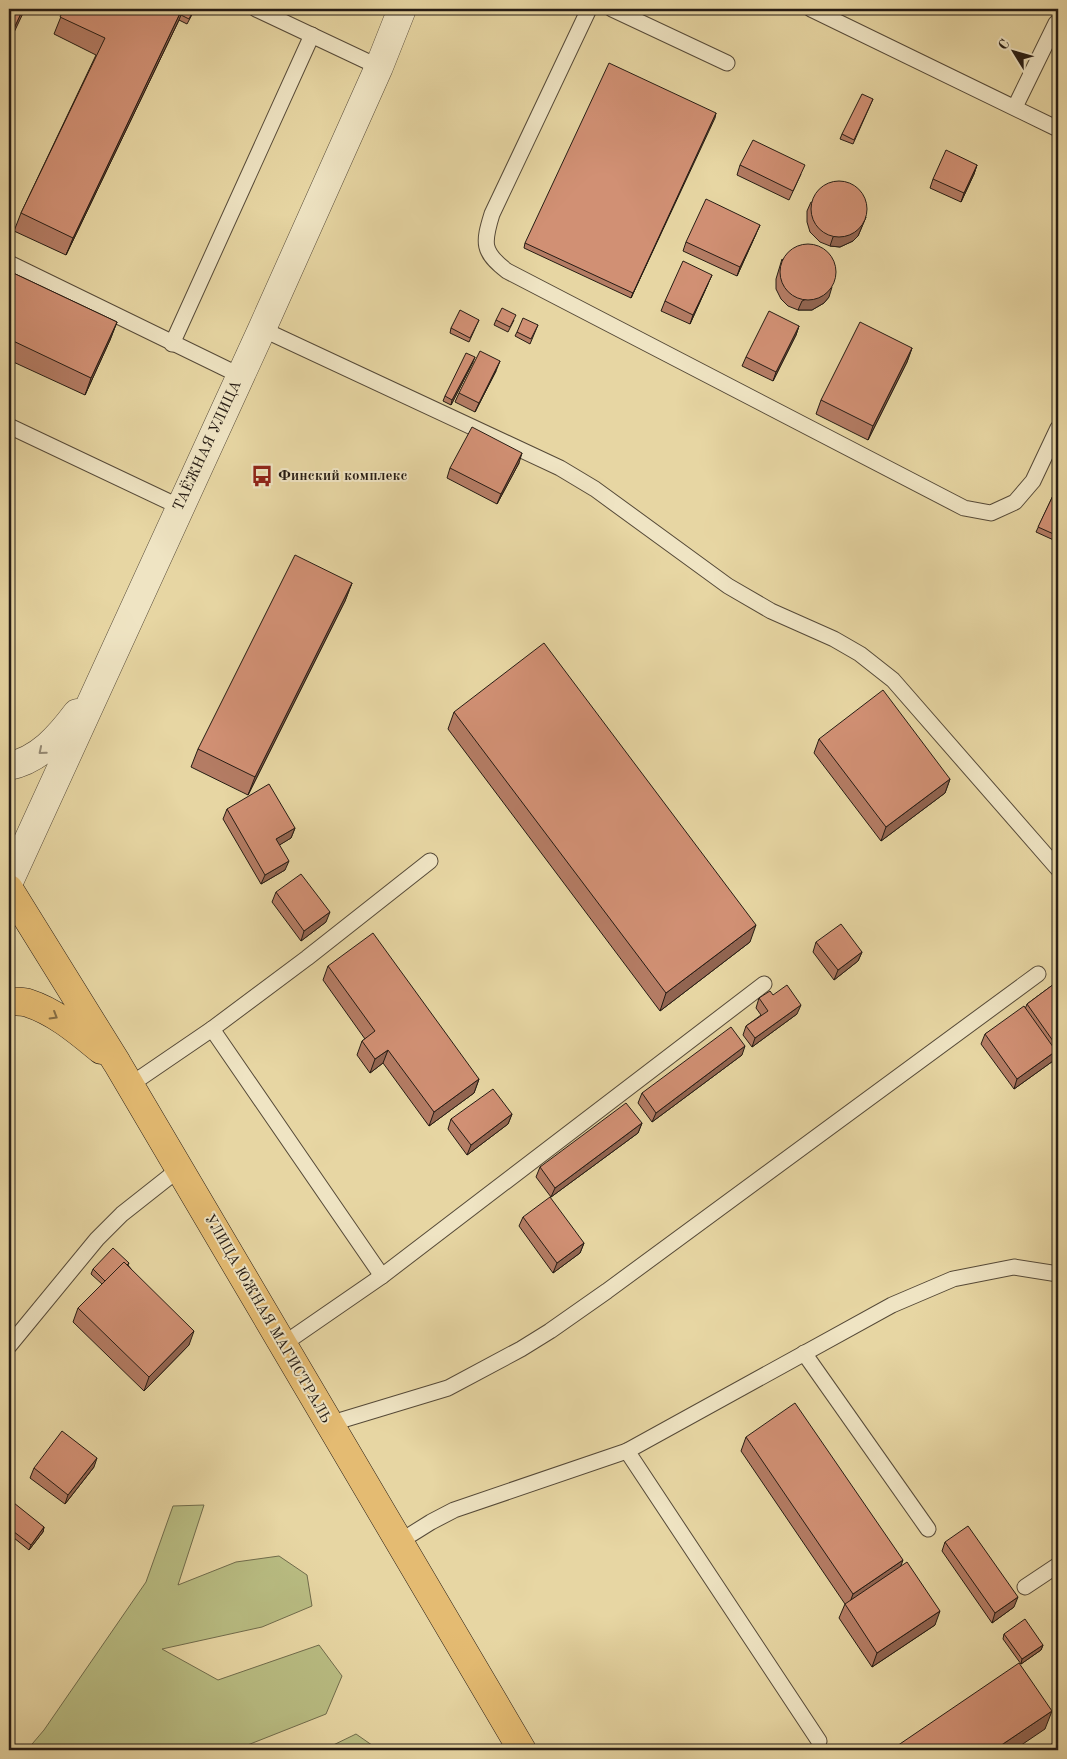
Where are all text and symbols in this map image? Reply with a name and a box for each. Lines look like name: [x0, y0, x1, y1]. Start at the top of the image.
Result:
north arrow: [990, 28, 1040, 78]
text: С: [996, 37, 1013, 53]
street label: ТАЁЖНАЯ УЛИЦА: [168, 377, 245, 514]
bus stop icon: Финский комплекс: [249, 463, 275, 489]
place label: Финский комплекс: [278, 469, 408, 484]
one-way arrow: [38, 746, 47, 755]
one-way arrow: [49, 1009, 58, 1019]
street label: УЛИЦА ЮЖНАЯ МАГИСТРАЛЬ: [201, 1212, 333, 1426]

